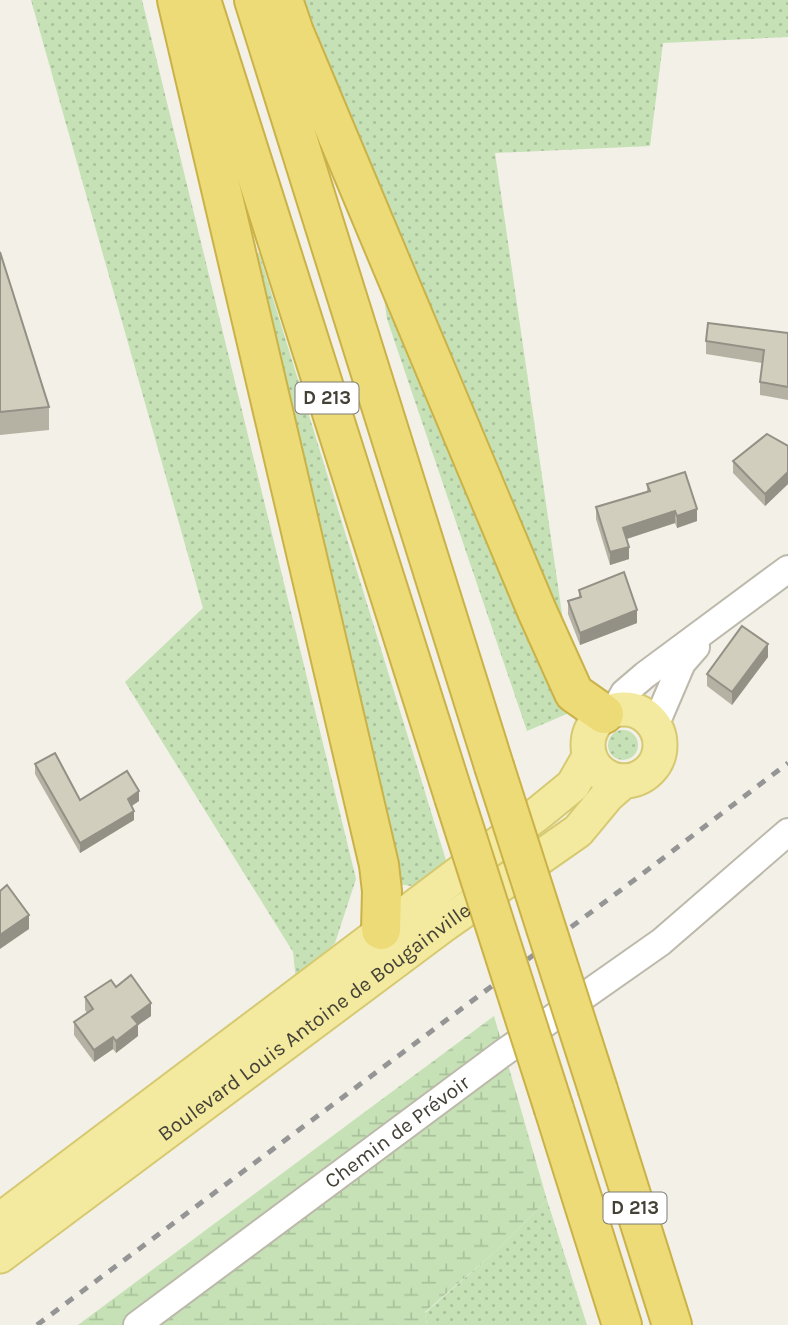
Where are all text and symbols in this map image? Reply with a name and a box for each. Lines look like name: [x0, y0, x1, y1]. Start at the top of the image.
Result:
road number: D 213: [296, 382, 358, 414]
street label: Boulevard Louis Antoine de Bougainville: [153, 898, 475, 1146]
street label: Chemin de Prévoir: [320, 1070, 474, 1193]
road number: D 213: [604, 1192, 666, 1224]

